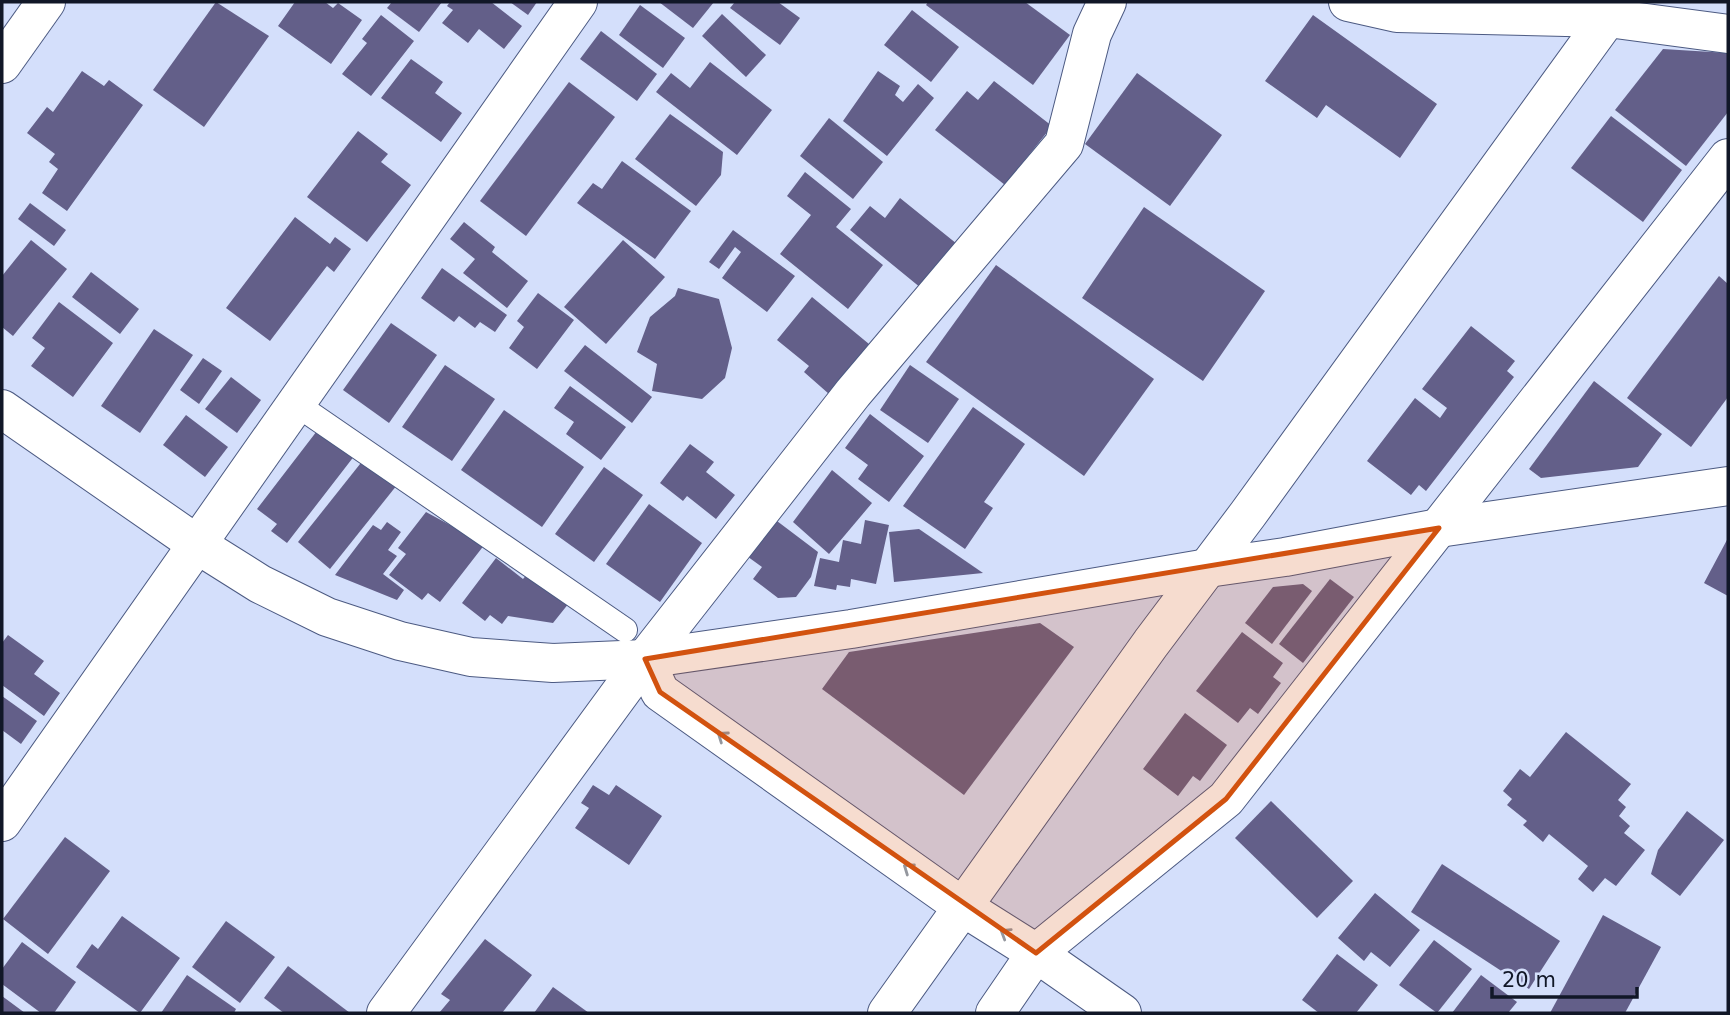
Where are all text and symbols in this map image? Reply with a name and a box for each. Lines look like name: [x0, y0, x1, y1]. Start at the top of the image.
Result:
one-way arrow: [717, 732, 730, 744]
one-way arrow: [903, 863, 916, 876]
one-way arrow: [999, 929, 1012, 942]
scale bar: [1492, 956, 1637, 1000]
text: 20 m: [1502, 968, 1556, 992]

